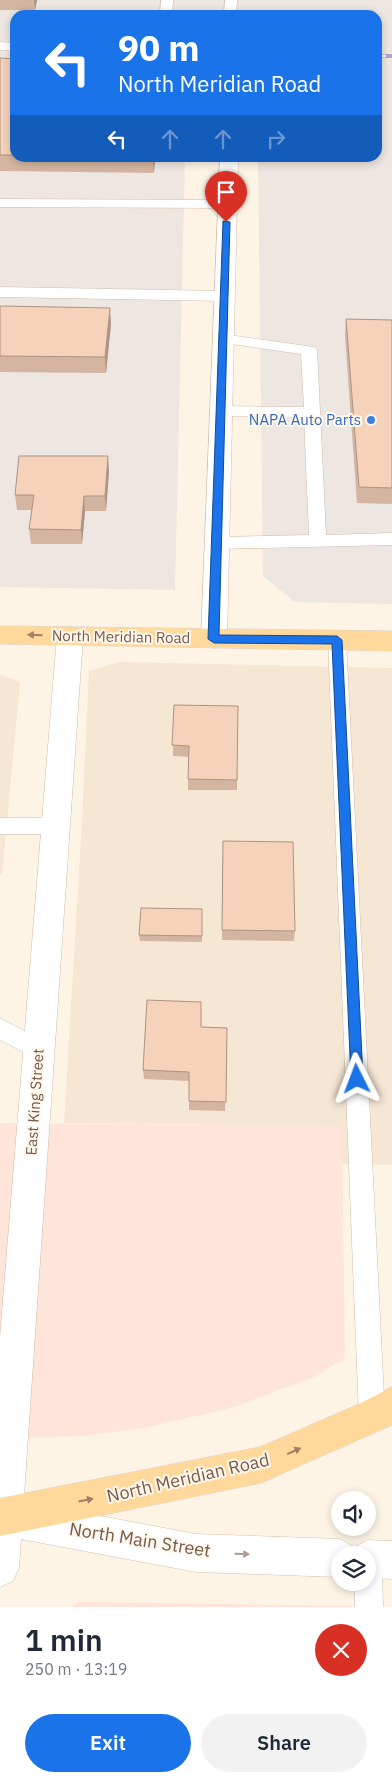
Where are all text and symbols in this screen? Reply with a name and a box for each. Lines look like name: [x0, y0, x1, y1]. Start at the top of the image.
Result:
text: 90 m: [118, 25, 200, 71]
icon: left: [35, 30, 100, 95]
text: North Meridian Road: [118, 69, 321, 98]
icon: left: [103, 125, 131, 153]
icon: ahead: [156, 125, 184, 153]
icon: ahead: [209, 125, 237, 153]
icon: right: [262, 125, 290, 153]
pin: [205, 171, 247, 222]
icon: arrive: [212, 178, 240, 206]
place label: NAPA Auto Parts: [249, 410, 361, 429]
marker: NAPA Auto Parts: [365, 414, 377, 426]
street label: North Meridian Road: [52, 626, 190, 647]
one-way arrow: [27, 631, 43, 639]
street label: East King Street: [21, 1048, 48, 1156]
position arrow: [330, 1052, 382, 1104]
one-way arrow: [287, 1446, 302, 1454]
street label: North Meridian Road: [104, 1448, 271, 1507]
map controls: [331, 1491, 376, 1591]
button: sound: [331, 1491, 376, 1536]
one-way arrow: [78, 1496, 94, 1504]
street label: North Main Street: [68, 1517, 212, 1562]
button: layers: [331, 1546, 376, 1591]
one-way arrow: [234, 1551, 250, 1559]
text: 1 min: [25, 1620, 103, 1659]
button: close: [315, 1624, 367, 1676]
text: 250 m · 13:19: [25, 1659, 127, 1679]
button: Exit: [25, 1714, 191, 1772]
button: Share: [201, 1714, 367, 1772]

